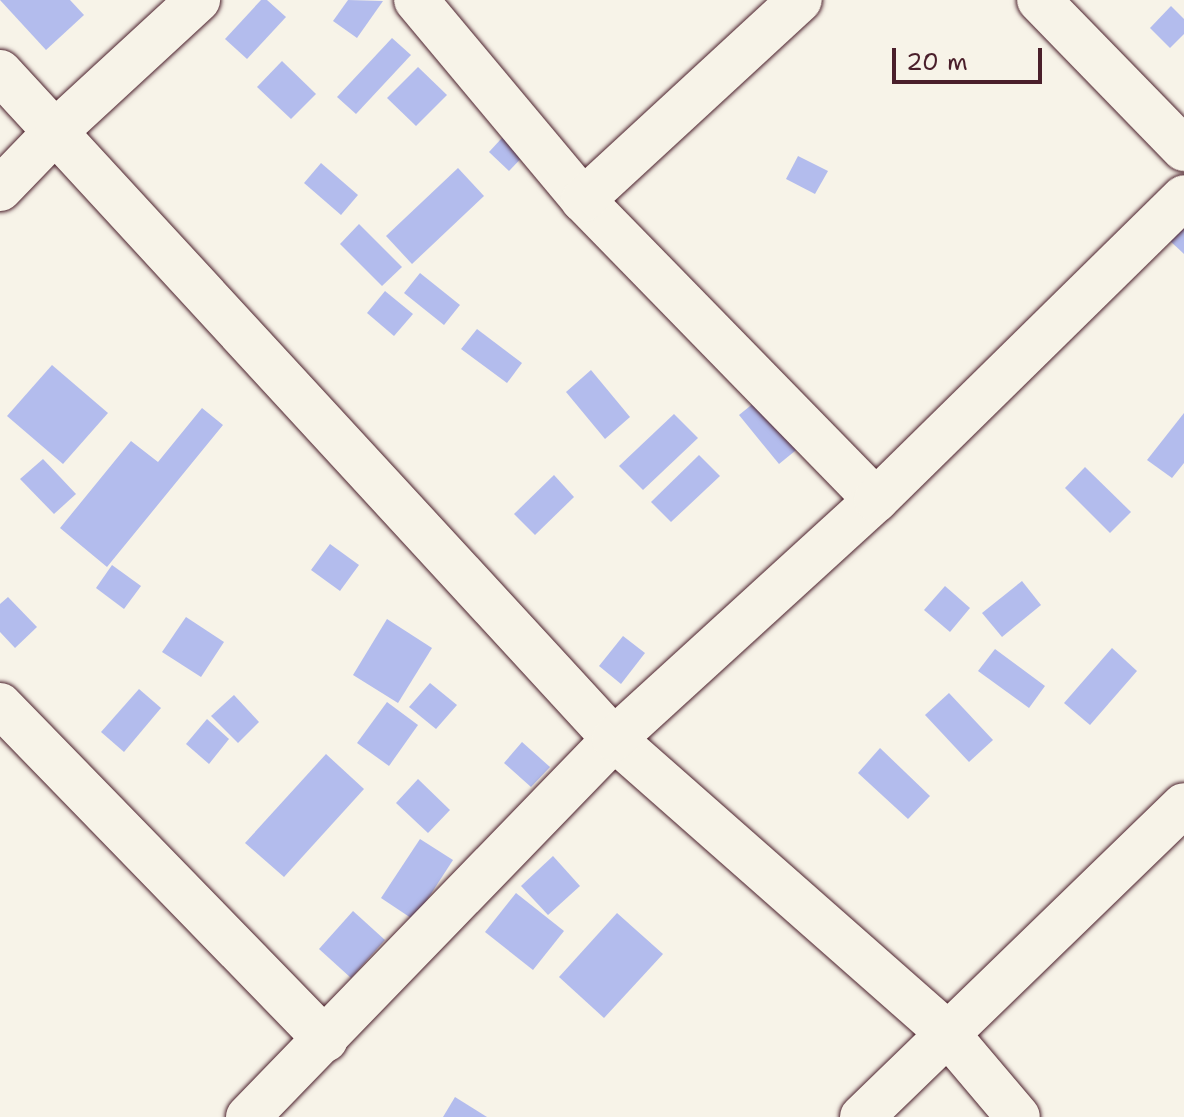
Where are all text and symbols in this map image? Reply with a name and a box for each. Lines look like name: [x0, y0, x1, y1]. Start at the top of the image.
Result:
scale bar: [896, 32, 1046, 82]
text: 20 m: [906, 46, 968, 78]

